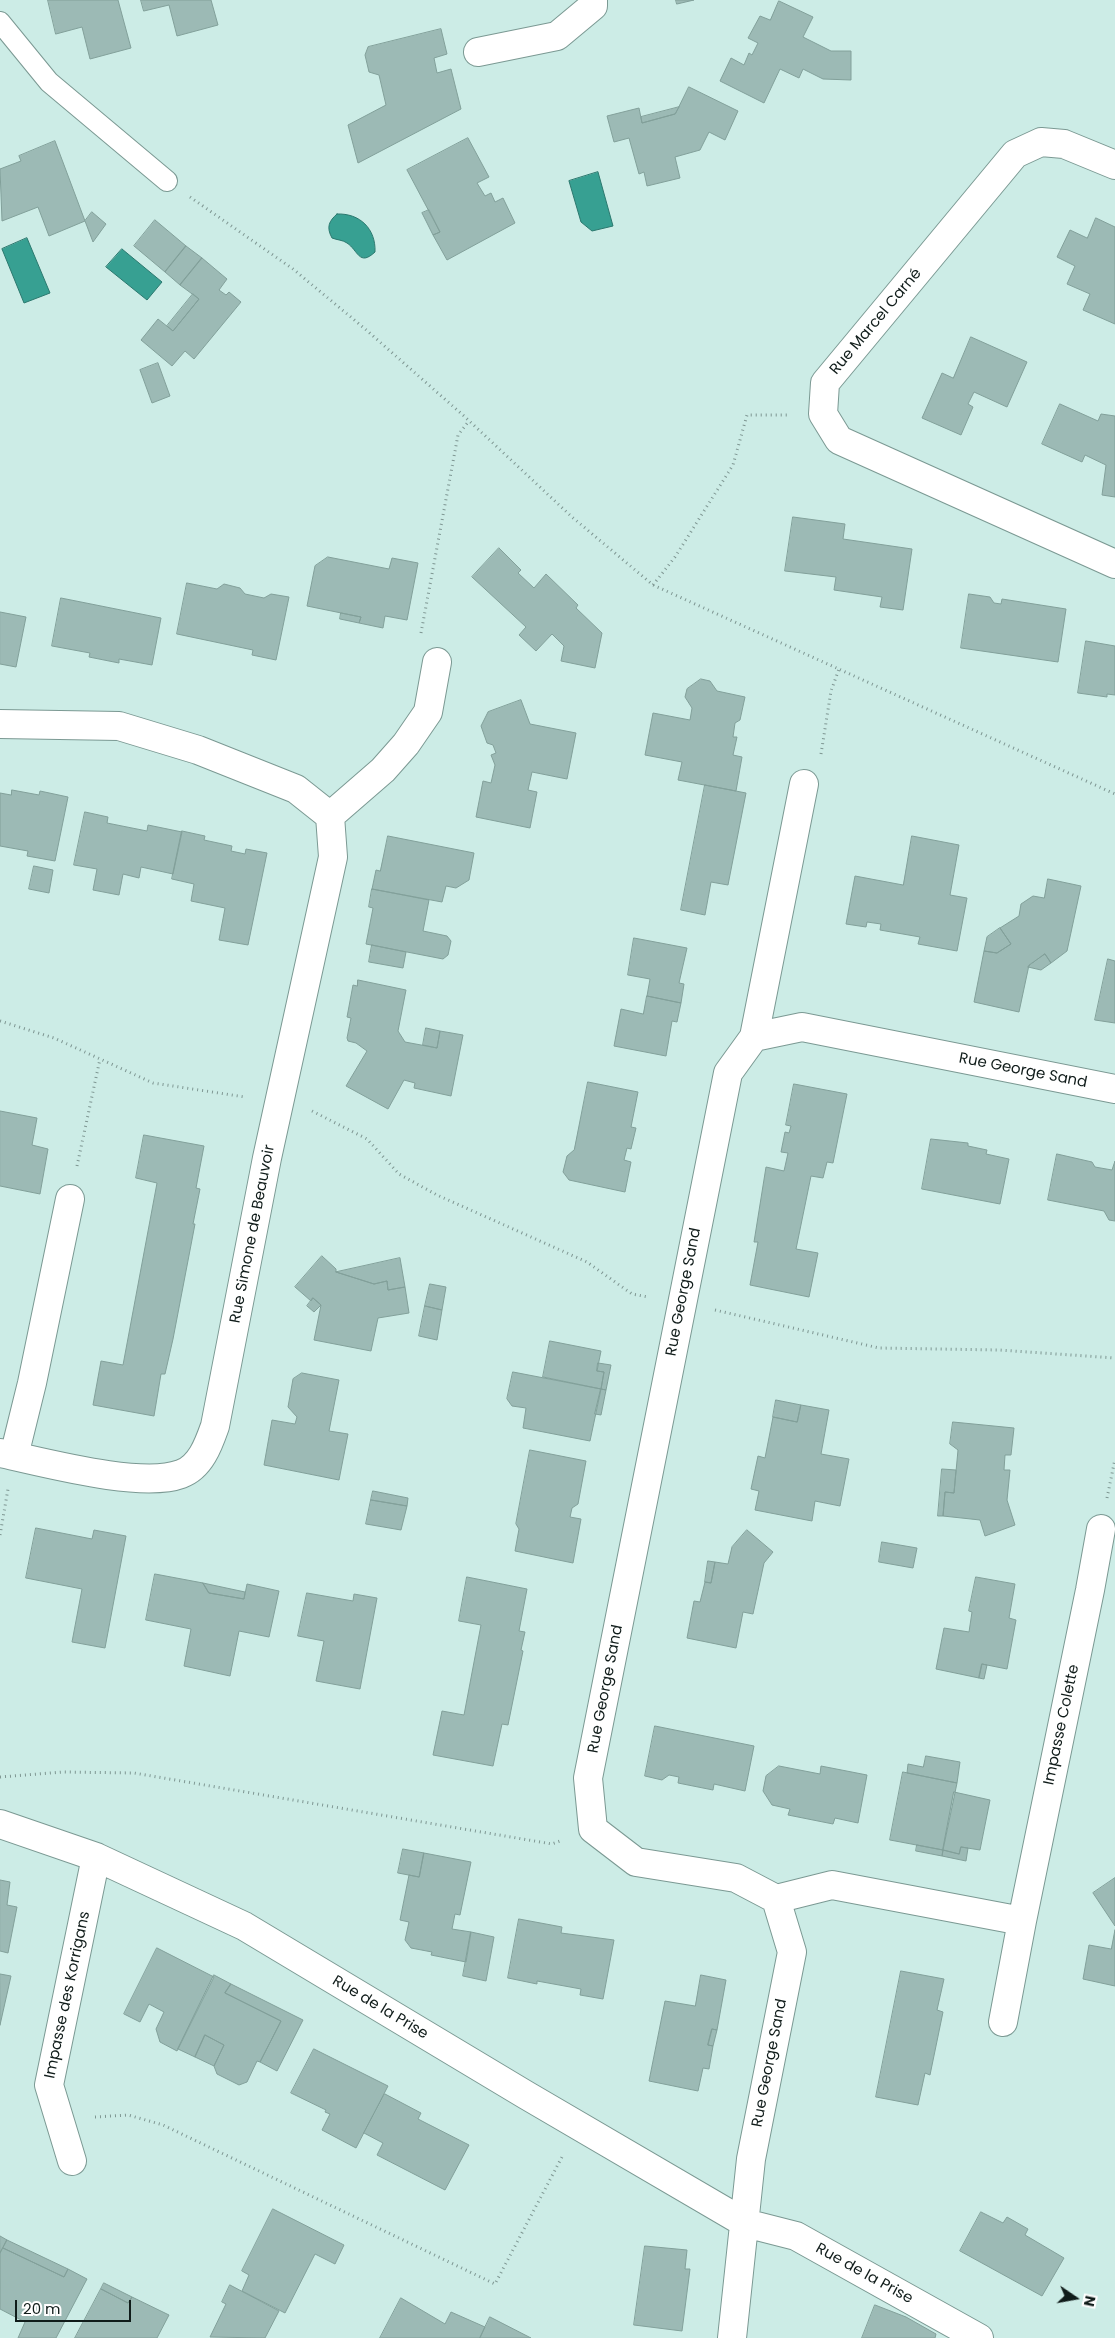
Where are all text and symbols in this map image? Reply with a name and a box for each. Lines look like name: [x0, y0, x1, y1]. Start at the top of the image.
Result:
street label: Rue Marcel Carné: [826, 265, 926, 379]
street label: Rue George Sand: [957, 1050, 1089, 1092]
street label: Rue Simone de Beauvoir: [227, 1143, 279, 1325]
street label: Rue George Sand: [663, 1226, 705, 1358]
street label: Rue George Sand: [585, 1623, 627, 1755]
street label: Impasse Colette: [1040, 1663, 1084, 1787]
street label: Impasse des Korrigans: [41, 1910, 95, 2080]
street label: Rue de la Prise: [329, 1972, 431, 2044]
street label: Rue George Sand: [749, 1997, 791, 2129]
street label: Rue de la Prise: [812, 2240, 916, 2308]
north arrow: [1050, 2273, 1100, 2323]
scale bar: [18, 2290, 134, 2322]
text: N: [1079, 2294, 1101, 2308]
text: 20 m: [23, 2298, 61, 2319]

